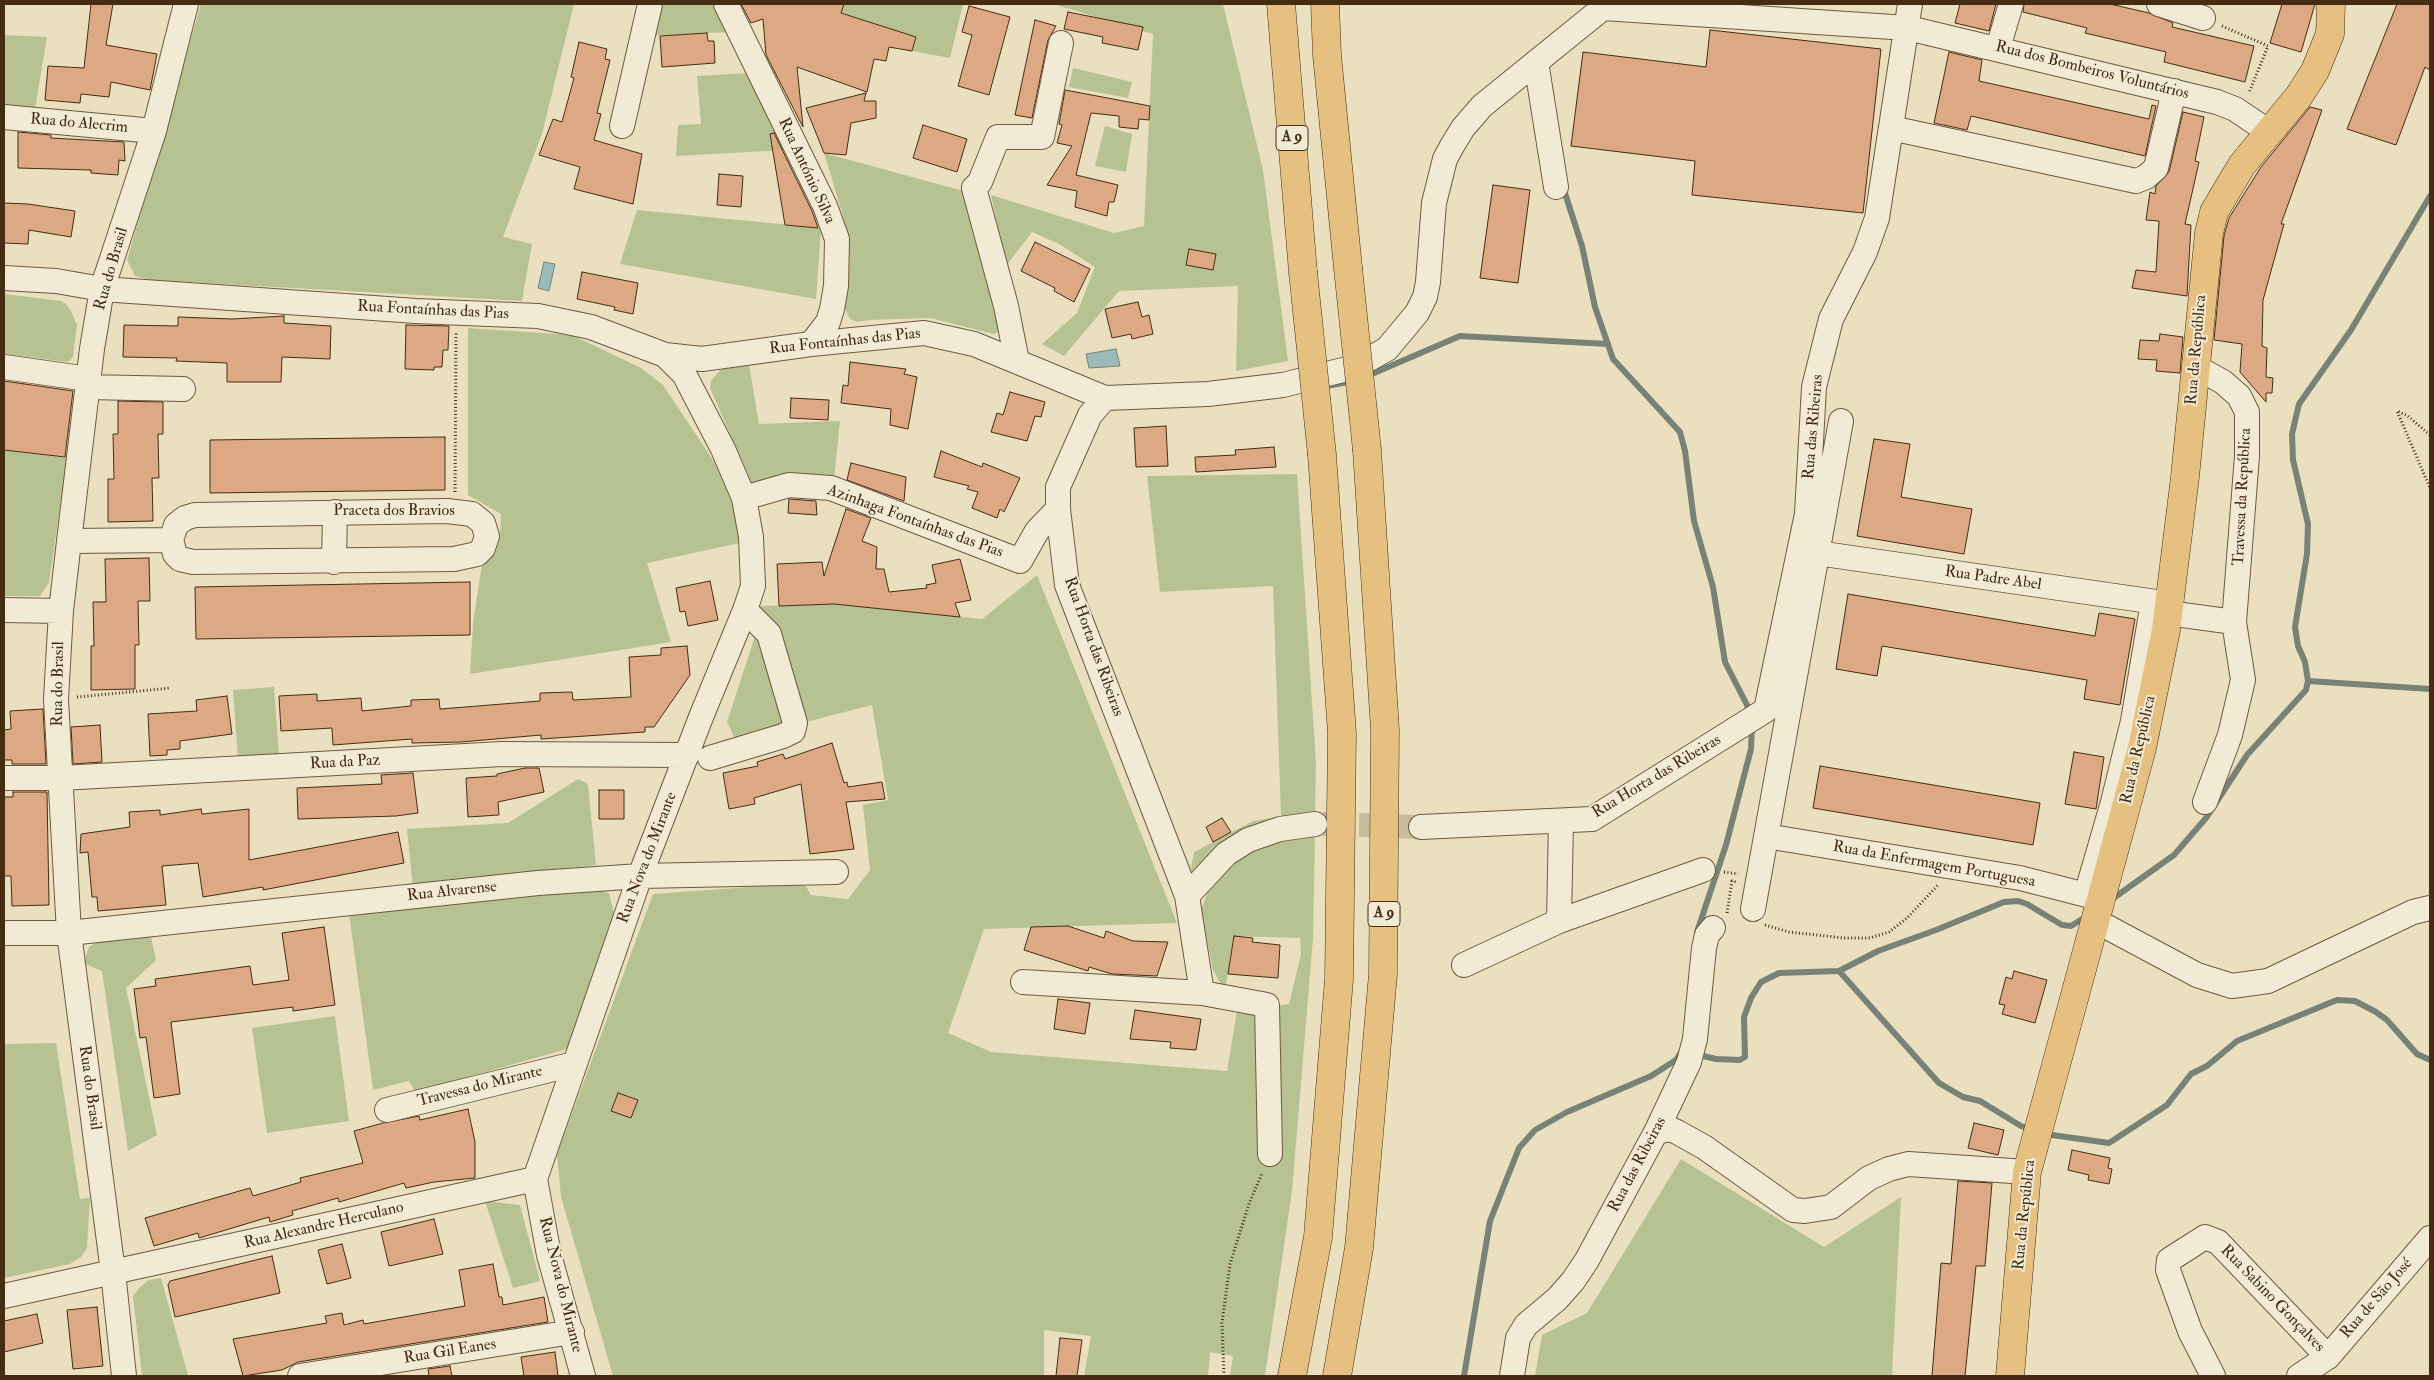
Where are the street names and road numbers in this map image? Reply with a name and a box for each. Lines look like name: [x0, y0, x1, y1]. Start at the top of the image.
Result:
street label: Rua dos Bombeiros Voluntários: [1993, 38, 2191, 104]
street label: Rua do Alecrim: [29, 110, 129, 138]
street label: Rua António Silva: [773, 115, 839, 227]
road number: A 9: [1276, 126, 1308, 150]
street label: Rua do Brasil: [91, 225, 133, 313]
street label: Rua da República: [2183, 294, 2211, 406]
street label: Rua Fontaínhas das Pias: [357, 297, 509, 325]
street label: Rua Fontaínhas das Pias: [768, 325, 922, 359]
street label: Rua das Ribeiras: [1800, 374, 1828, 480]
street label: Travessa da República: [2230, 428, 2256, 566]
street label: Azinhaga Fontaínhas das Pias: [824, 481, 1006, 563]
street label: Praceta dos Bravios: [333, 502, 455, 522]
street label: Rua Padre Abel: [1943, 563, 2043, 595]
street label: Rua Horta das Ribeiras: [1059, 575, 1127, 719]
street label: Rua do Brasil: [49, 641, 69, 727]
street label: Rua da República: [2117, 694, 2161, 806]
street label: Rua Horta das Ribeiras: [1589, 731, 1725, 823]
street label: Rua da Paz: [309, 752, 381, 774]
street label: Rua Nova do Mirante: [614, 790, 682, 926]
street label: Rua da Enfermagem Portuguesa: [1831, 838, 2037, 892]
street label: Rua Alvarense: [406, 878, 498, 906]
road number: A 9: [1368, 902, 1400, 926]
street label: Rua do Brasil: [74, 1044, 104, 1132]
street label: Travessa do Mirante: [416, 1062, 544, 1112]
street label: Rua das Ribeiras: [1605, 1114, 1671, 1216]
street label: Rua da República: [2010, 1159, 2040, 1271]
street label: Rua Alexandre Herculano: [242, 1198, 406, 1254]
street label: Rua Nova do Mirante: [534, 1215, 586, 1355]
street label: Rua Sabino Gonçalves: [2216, 1241, 2328, 1357]
street label: Rua de São José: [2337, 1255, 2417, 1343]
street label: Rua Gil Eanes: [402, 1335, 498, 1369]

